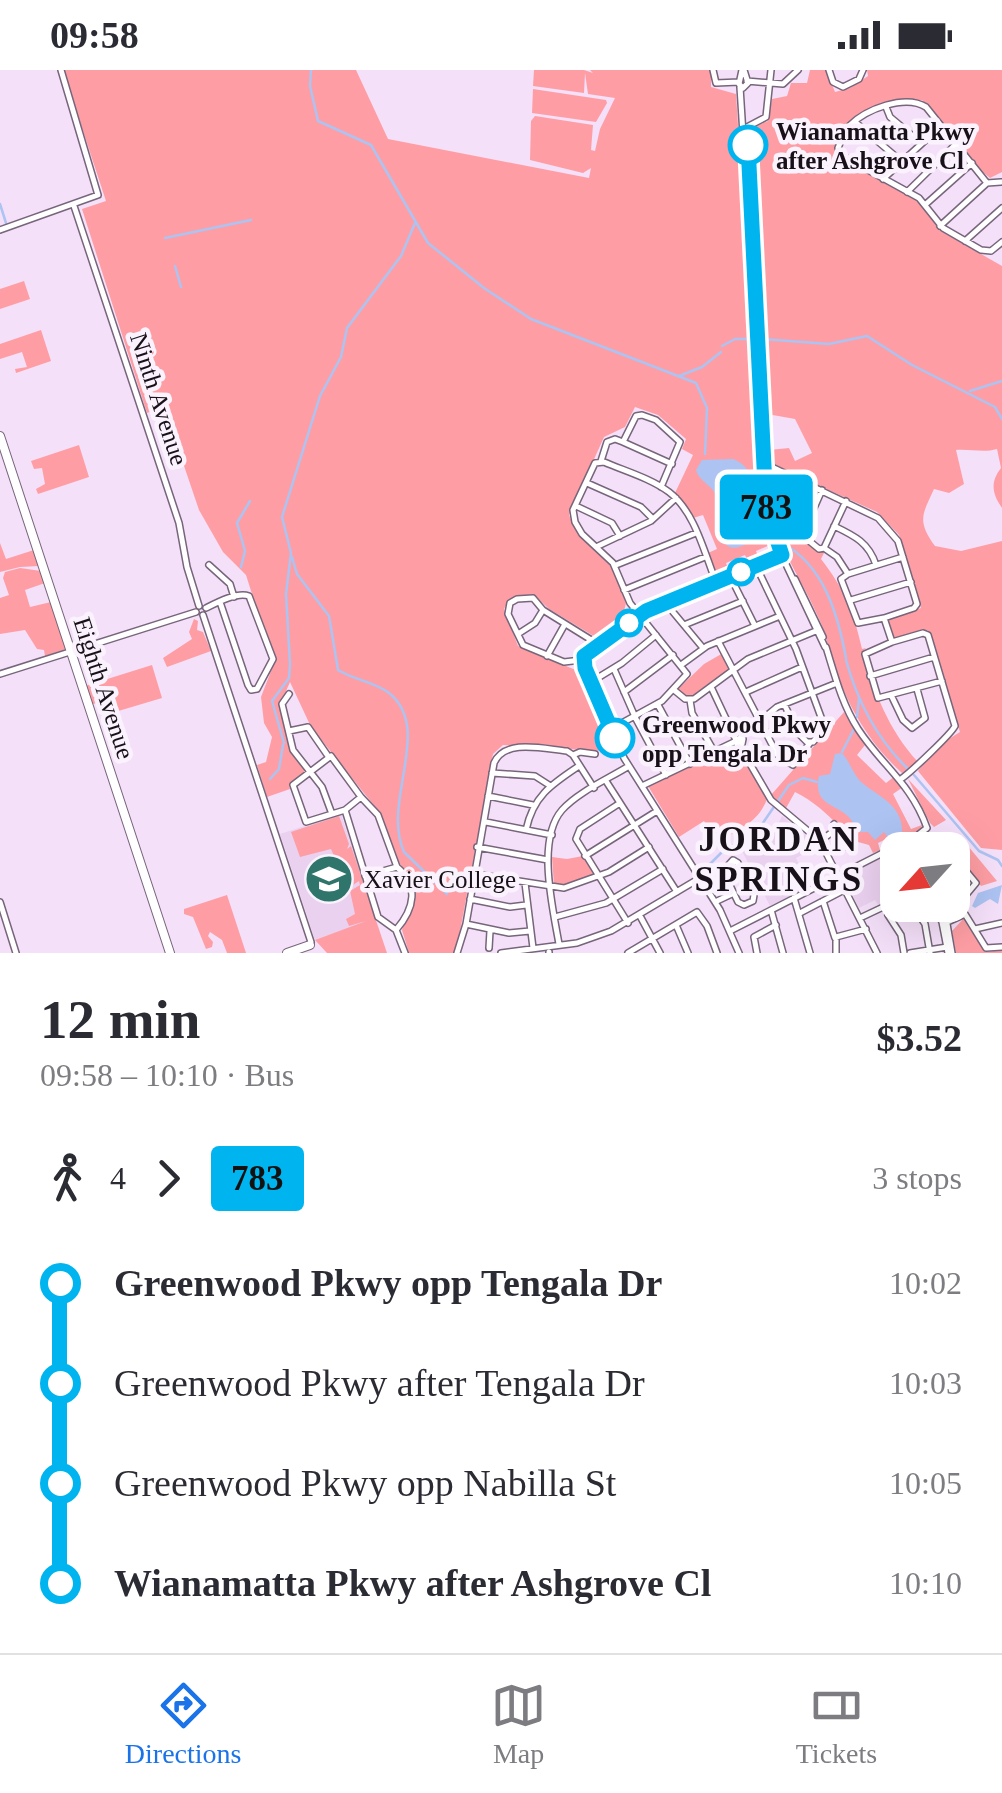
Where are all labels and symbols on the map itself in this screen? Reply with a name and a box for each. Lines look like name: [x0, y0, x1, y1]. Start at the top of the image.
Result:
place label: Wianamatta Pkwy after Ashgrove Cl: [776, 118, 975, 174]
marker: Wianamatta Pkwy after Ashgrove Cl: [729, 126, 767, 164]
street label: Ninth Avenue: [125, 329, 193, 469]
line badge: 783: [708, 474, 824, 540]
unlabelled marker: [728, 559, 754, 585]
unlabelled marker: [616, 610, 642, 636]
street label: Eighth Avenue: [68, 614, 140, 762]
place label: Greenwood Pkwy opp Tengala Dr: [642, 711, 832, 767]
marker: Greenwood Pkwy opp Tengala Dr: [596, 719, 634, 757]
district label: JORDAN SPRINGS: [694, 820, 864, 899]
north arrow: [880, 832, 970, 922]
school or university icon: Xavier College: [303, 853, 355, 905]
place label: Xavier College: [364, 866, 516, 893]

